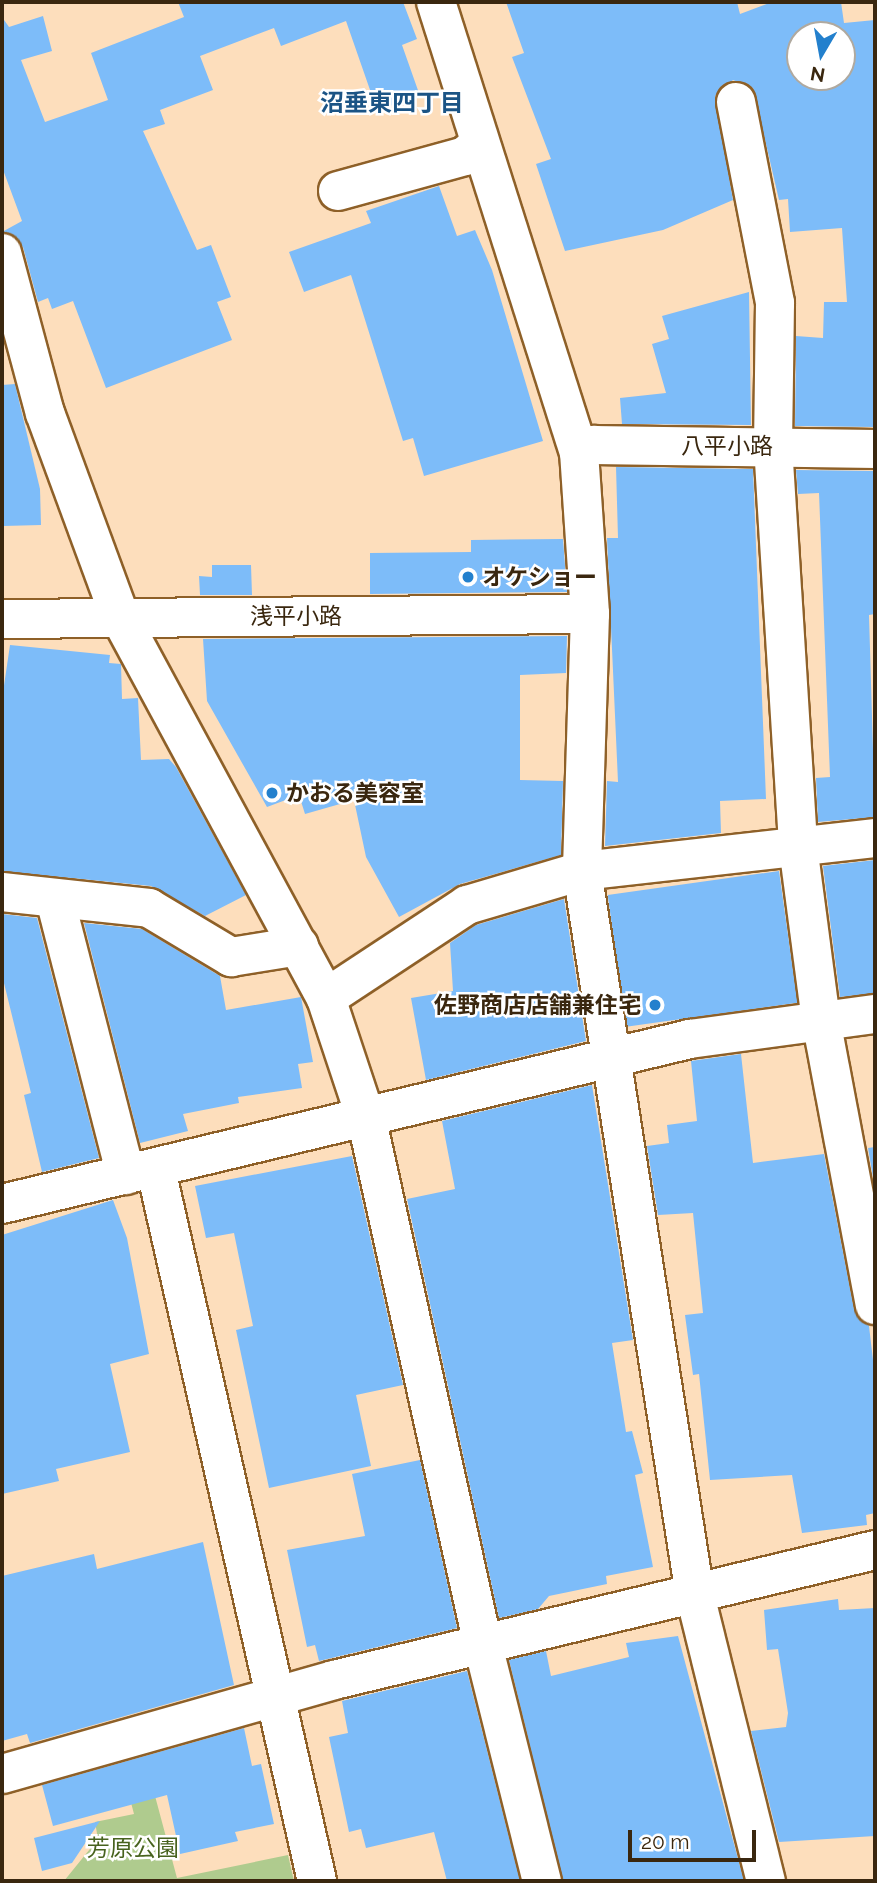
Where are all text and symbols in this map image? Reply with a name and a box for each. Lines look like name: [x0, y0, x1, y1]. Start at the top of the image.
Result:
north arrow: [786, 21, 856, 91]
text: N: [809, 63, 827, 87]
district label: 沼垂東四丁目: [320, 89, 464, 117]
street label: 八平小路: [681, 432, 773, 460]
place label: オケショー: [482, 563, 597, 591]
marker: オケショー: [460, 569, 476, 585]
street label: 浅平小路: [250, 602, 342, 630]
place label: かおる美容室: [286, 779, 424, 807]
marker: かおる美容室: [264, 785, 280, 801]
place label: 佐野商店店舗兼住宅: [434, 991, 641, 1019]
marker: 佐野商店店舗兼住宅: [647, 997, 663, 1013]
scale bar: [632, 1816, 760, 1860]
text: 20 m: [641, 1829, 689, 1854]
park label: 芳原公園: [87, 1834, 179, 1862]

